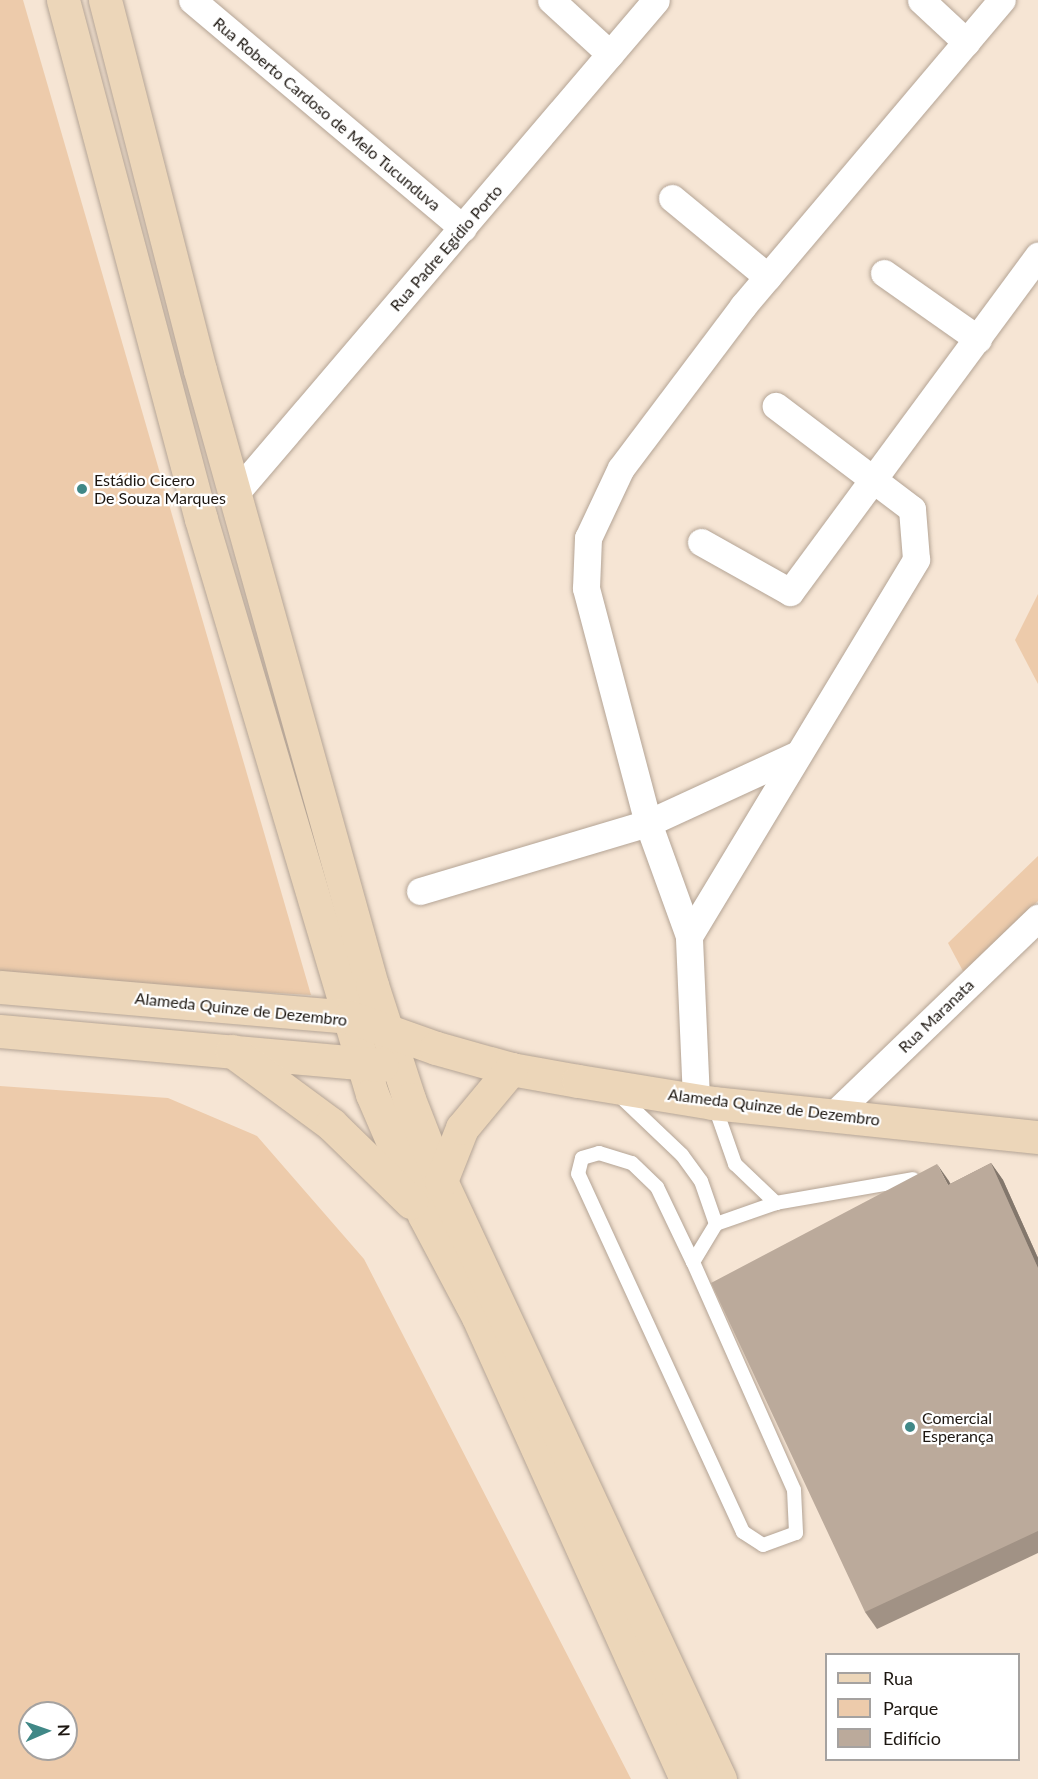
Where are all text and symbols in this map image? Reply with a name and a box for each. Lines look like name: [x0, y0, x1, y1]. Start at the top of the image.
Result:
street label: Rua Roberto Cardoso de Melo Tucunduva: [209, 13, 445, 215]
street label: Rua Padre Egídio Porto: [386, 181, 506, 315]
place label: Estádio Cicero De Souza Marques: [94, 470, 226, 508]
marker: Estádio Cicero De Souza Marques: [75, 482, 89, 496]
street label: Rua Maranata: [894, 975, 978, 1057]
street label: Alameda Quinze de Dezembro: [134, 988, 348, 1030]
street label: Alameda Quinze de Dezembro: [667, 1084, 881, 1130]
place label: Comercial Esperança: [922, 1408, 994, 1446]
marker: Comercial Esperança: [903, 1420, 917, 1434]
legend: [825, 1653, 1020, 1761]
text: Rua: [883, 1667, 913, 1689]
text: Parque: [883, 1697, 938, 1719]
north arrow: [18, 1701, 78, 1761]
text: N: [55, 1724, 74, 1737]
text: Edifício: [883, 1727, 941, 1749]

